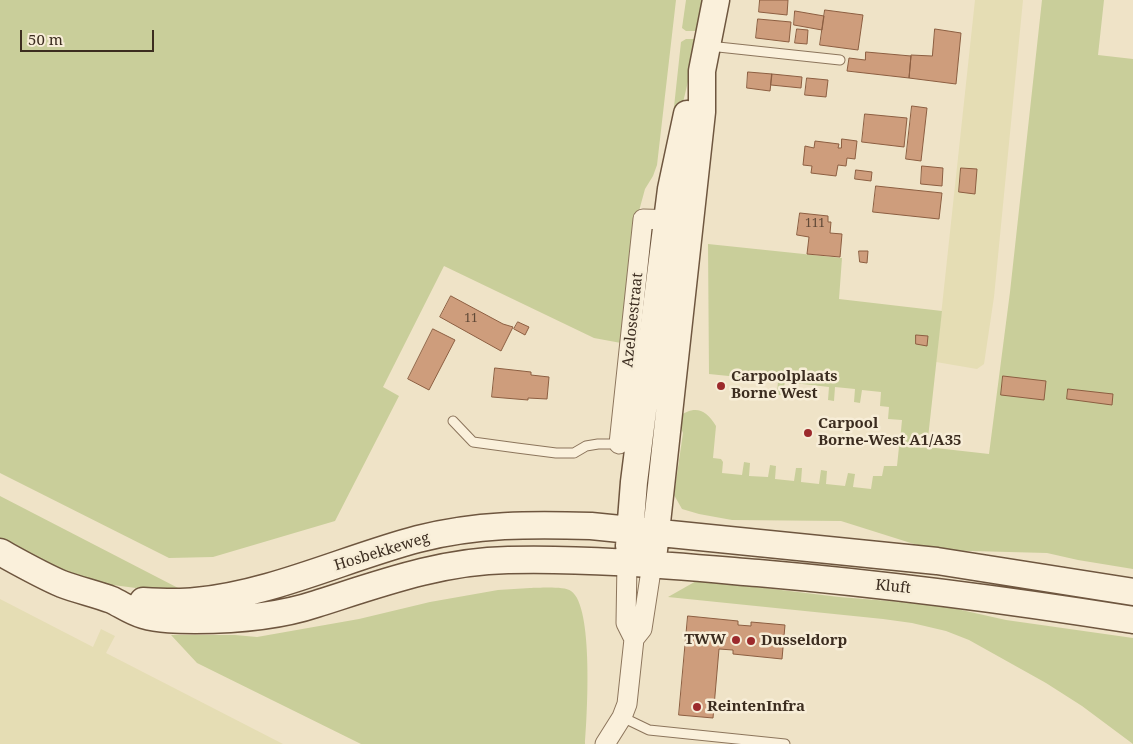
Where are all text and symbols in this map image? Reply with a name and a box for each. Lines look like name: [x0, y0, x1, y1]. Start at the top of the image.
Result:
scale bar: [22, 20, 156, 52]
text: 50 m: [28, 29, 63, 49]
house number: 111: [805, 217, 825, 231]
street label: Azelosestraat: [619, 272, 647, 368]
house number: 11: [464, 312, 478, 326]
place label: Carpoolplaats Borne West: [731, 368, 837, 403]
marker: Carpoolplaats Borne West: [715, 380, 727, 392]
place label: Carpool Borne-West A1/A35: [818, 415, 962, 450]
marker: Carpool Borne-West A1/A35: [802, 427, 814, 439]
street label: Hosbekkeweg: [332, 529, 432, 575]
street label: Kluft: [874, 576, 912, 598]
place label: TWW: [684, 631, 726, 649]
place label: Dusseldorp: [761, 632, 847, 650]
marker: TWW: [730, 634, 742, 646]
marker: Dusseldorp: [745, 635, 757, 647]
place label: ReintenInfra: [707, 698, 805, 716]
marker: ReintenInfra: [691, 701, 703, 713]

